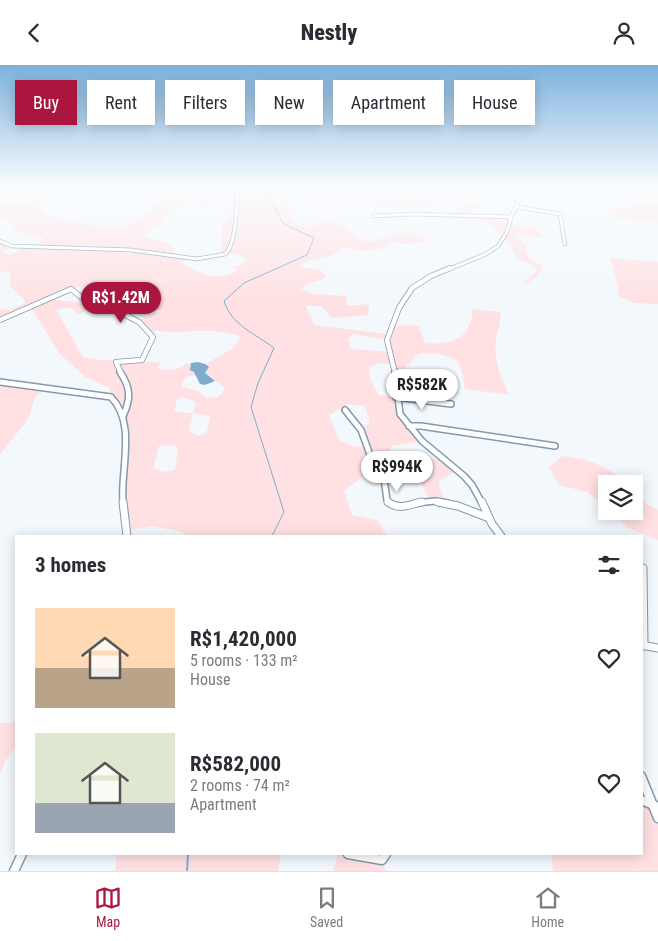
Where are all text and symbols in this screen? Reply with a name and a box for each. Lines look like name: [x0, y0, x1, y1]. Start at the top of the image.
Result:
icon: back: [20, 19, 48, 47]
icon: person: [610, 19, 638, 47]
text: Nestly: [301, 20, 357, 45]
chip: Buy: [15, 80, 77, 125]
chip: Rent: [87, 80, 155, 125]
chip: Filters: [165, 80, 245, 125]
chip: New: [255, 80, 323, 125]
chip: Apartment: [333, 80, 444, 125]
chip: House: [454, 80, 535, 125]
pin: R$1.42M: [75, 281, 167, 324]
text: R$1.42M: [92, 288, 150, 307]
pin: R$582K: [381, 369, 463, 411]
text: R$582K: [397, 375, 447, 394]
pin: R$994K: [356, 451, 438, 493]
text: R$994K: [372, 457, 422, 476]
map controls: [598, 475, 643, 520]
button: layers: [598, 475, 643, 520]
icon: filters: [595, 551, 623, 579]
text: 3 homes: [35, 553, 106, 577]
text: R$1,420,000: [190, 627, 297, 651]
icon: home: [75, 628, 135, 688]
icon: heart: [595, 644, 623, 672]
text: 5 rooms · 133 m²: [190, 651, 298, 670]
text: House: [190, 670, 230, 689]
text: R$582,000: [190, 752, 281, 776]
icon: home: [75, 753, 135, 813]
icon: heart: [595, 769, 623, 797]
text: 2 rooms · 74 m²: [190, 776, 290, 795]
text: Apartment: [190, 795, 257, 814]
tab: Map: [94, 884, 122, 930]
tab: Saved: [310, 884, 343, 930]
tab: Home: [531, 884, 564, 930]

